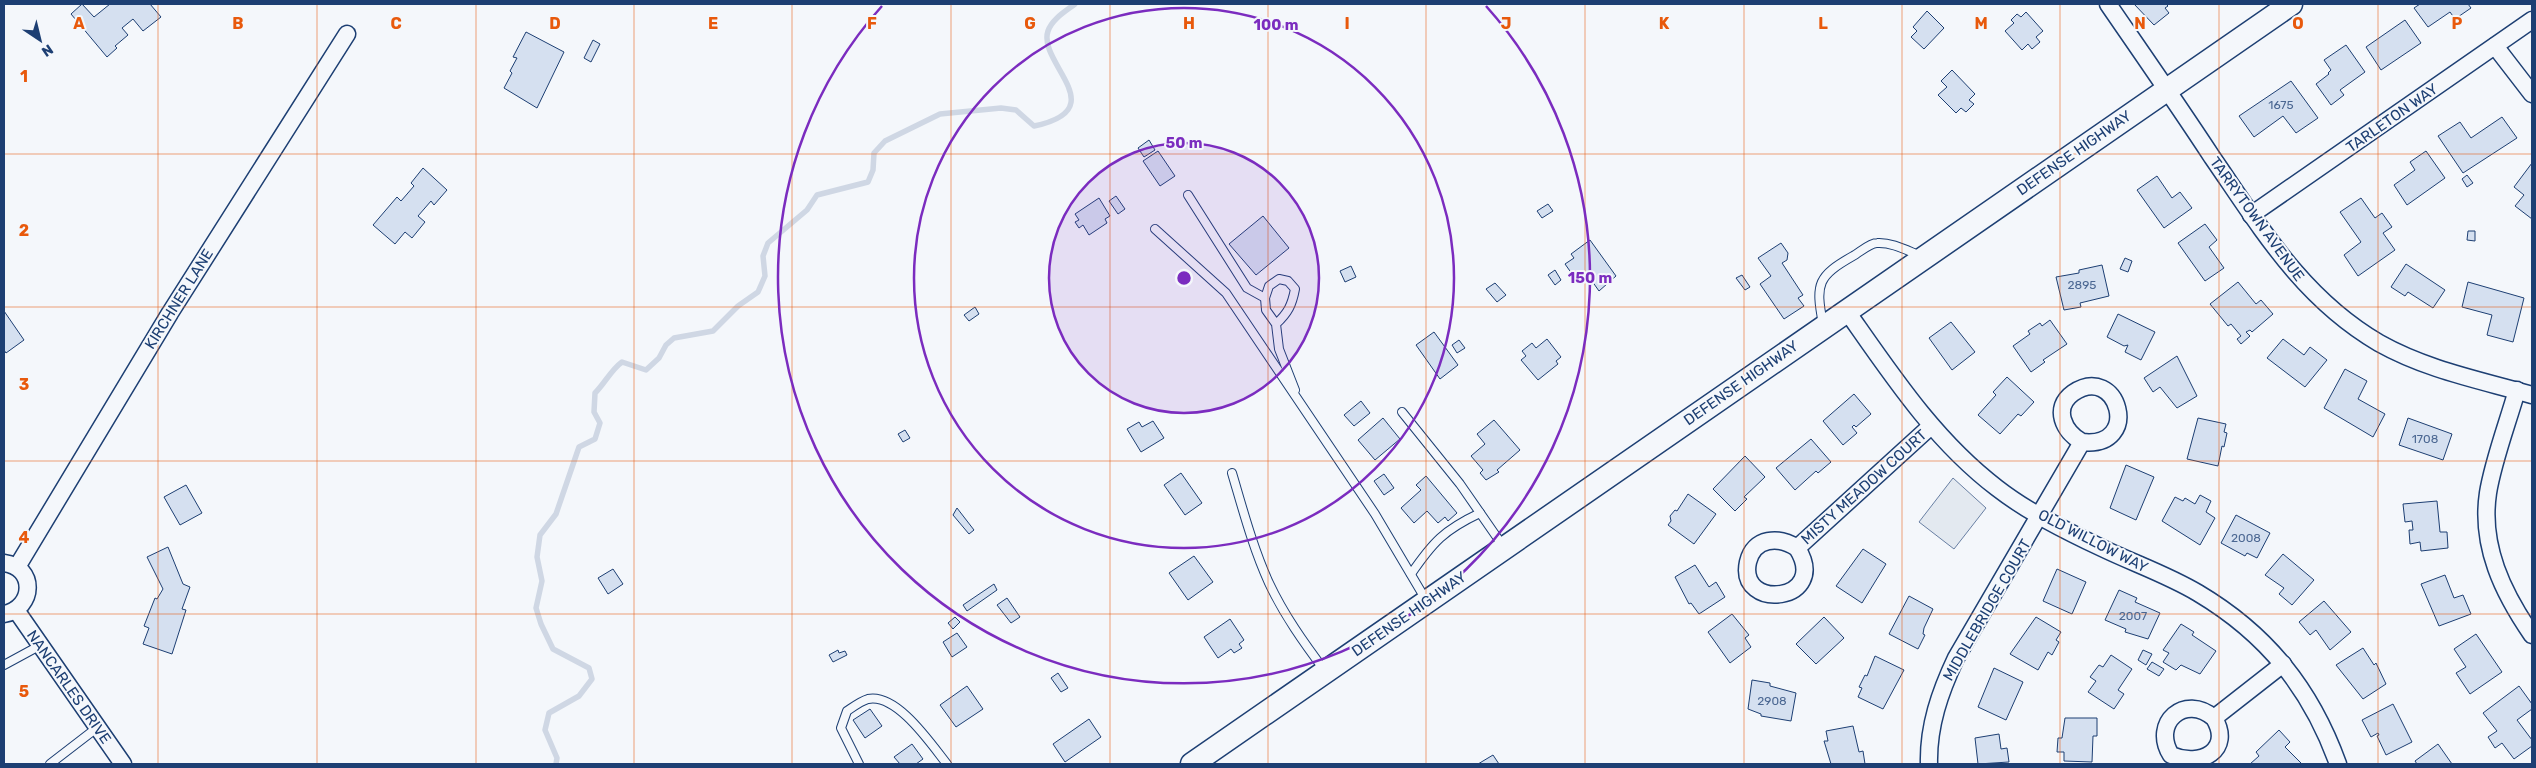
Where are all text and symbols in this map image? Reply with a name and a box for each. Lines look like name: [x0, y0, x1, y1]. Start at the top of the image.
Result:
text: A: [73, 14, 85, 33]
text: B: [232, 14, 244, 33]
text: C: [390, 14, 402, 33]
text: D: [549, 14, 561, 33]
text: E: [708, 14, 718, 33]
text: F: [867, 14, 877, 33]
text: G: [1024, 14, 1036, 33]
text: H: [1183, 14, 1195, 33]
text: I: [1344, 14, 1350, 33]
text: J: [1501, 14, 1511, 33]
text: K: [1659, 14, 1670, 33]
text: L: [1818, 14, 1828, 33]
text: M: [1974, 14, 1988, 33]
text: N: [2134, 14, 2146, 33]
text: O: [2292, 14, 2304, 33]
text: P: [2452, 14, 2463, 33]
north arrow: [15, 15, 65, 65]
text: 100 m: [1254, 16, 1298, 34]
text: N: [38, 40, 56, 60]
text: 1: [20, 67, 28, 86]
street label: TARLETON WAY: [2343, 80, 2442, 156]
house number: 1675: [2268, 98, 2294, 112]
street label: DEFENSE HIGHWAY: [2013, 107, 2135, 199]
text: 50 m: [1166, 134, 1202, 152]
street label: TARRYTOWN AVENUE: [2206, 153, 2308, 285]
text: 2: [19, 221, 29, 240]
street label: KIRCHNER LANE: [141, 246, 217, 352]
centre of rings: [1175, 269, 1193, 287]
text: 150 m: [1568, 269, 1612, 287]
house number: 2895: [2068, 278, 2096, 292]
street label: DEFENSE HIGHWAY: [1680, 337, 1802, 429]
text: 3: [19, 375, 29, 394]
street label: MISTY MEADOW COURT: [1798, 426, 1931, 548]
house number: 1708: [2412, 432, 2438, 446]
street label: OLD WILLOW WAY: [2035, 506, 2151, 577]
text: 4: [19, 528, 30, 547]
house number: 2008: [2231, 531, 2261, 545]
street label: MIDDLEBRIDGE COURT: [1939, 536, 2035, 684]
street label: DEFENSE HIGHWAY: [1348, 568, 1470, 660]
house number: 2007: [2119, 609, 2147, 623]
street label: NANCARLES DRIVE: [23, 627, 115, 747]
text: 5: [19, 682, 29, 701]
house number: 2908: [1757, 694, 1787, 708]

